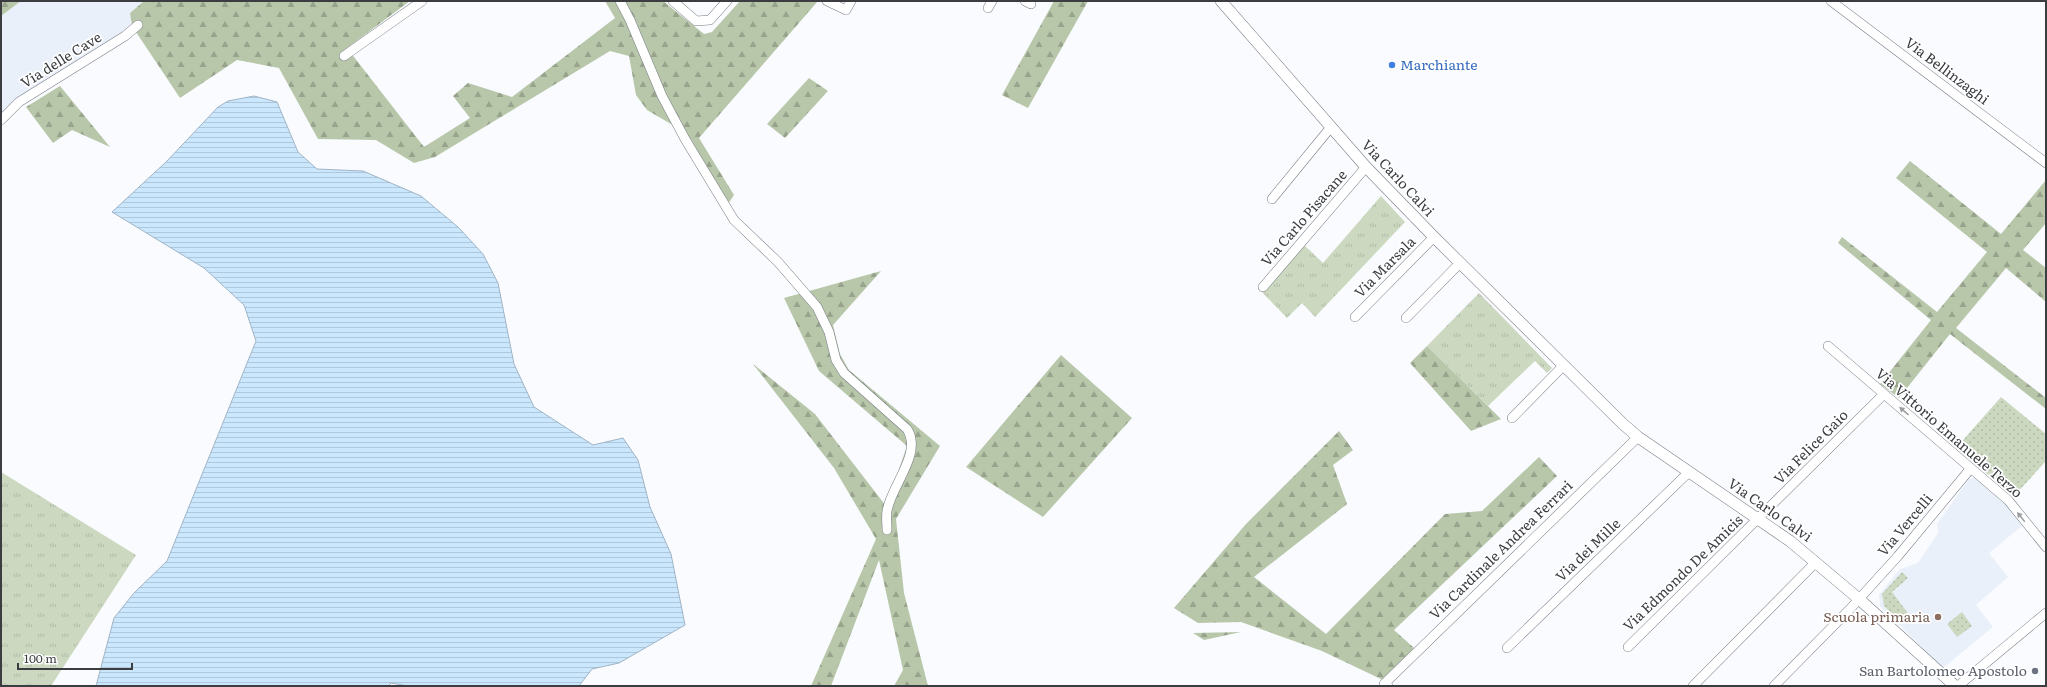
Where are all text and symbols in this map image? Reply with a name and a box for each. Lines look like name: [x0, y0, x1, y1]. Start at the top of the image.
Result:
street label: Via delle Cave: [16, 26, 105, 92]
street label: Via Bellinzaghi: [1901, 32, 1994, 109]
place label: Marchiante: [1400, 54, 1478, 74]
marker: Marchiante: [1387, 60, 1397, 70]
street label: Via Carlo Calvi: [1358, 134, 1440, 220]
street label: Via Carlo Pisacane: [1256, 165, 1351, 270]
street label: Via Marsala: [1349, 231, 1420, 301]
street label: Via Vittorio Emanuele Terzo: [1872, 363, 2027, 502]
street label: Via Felice Gaio: [1769, 405, 1852, 488]
one-way arrow: [1899, 407, 1910, 416]
street label: Via Carlo Calvi: [1725, 473, 1817, 546]
street label: Via Cardinale Andrea Ferrari: [1424, 475, 1577, 623]
street label: Via Vercelli: [1872, 489, 1936, 560]
street label: Via Edmondo De Amicis: [1618, 510, 1747, 635]
one-way arrow: [2017, 511, 2026, 522]
street label: Via dei Mille: [1550, 513, 1624, 585]
place label: Scuola primaria: [1823, 606, 1930, 626]
marker: Scuola primaria: [1933, 612, 1943, 622]
scale bar: [18, 645, 132, 671]
text: 100 m: [24, 649, 57, 667]
place label: San Bartolomeo Apostolo: [1859, 660, 2027, 680]
marker: San Bartolomeo Apostolo: [2030, 666, 2040, 676]

